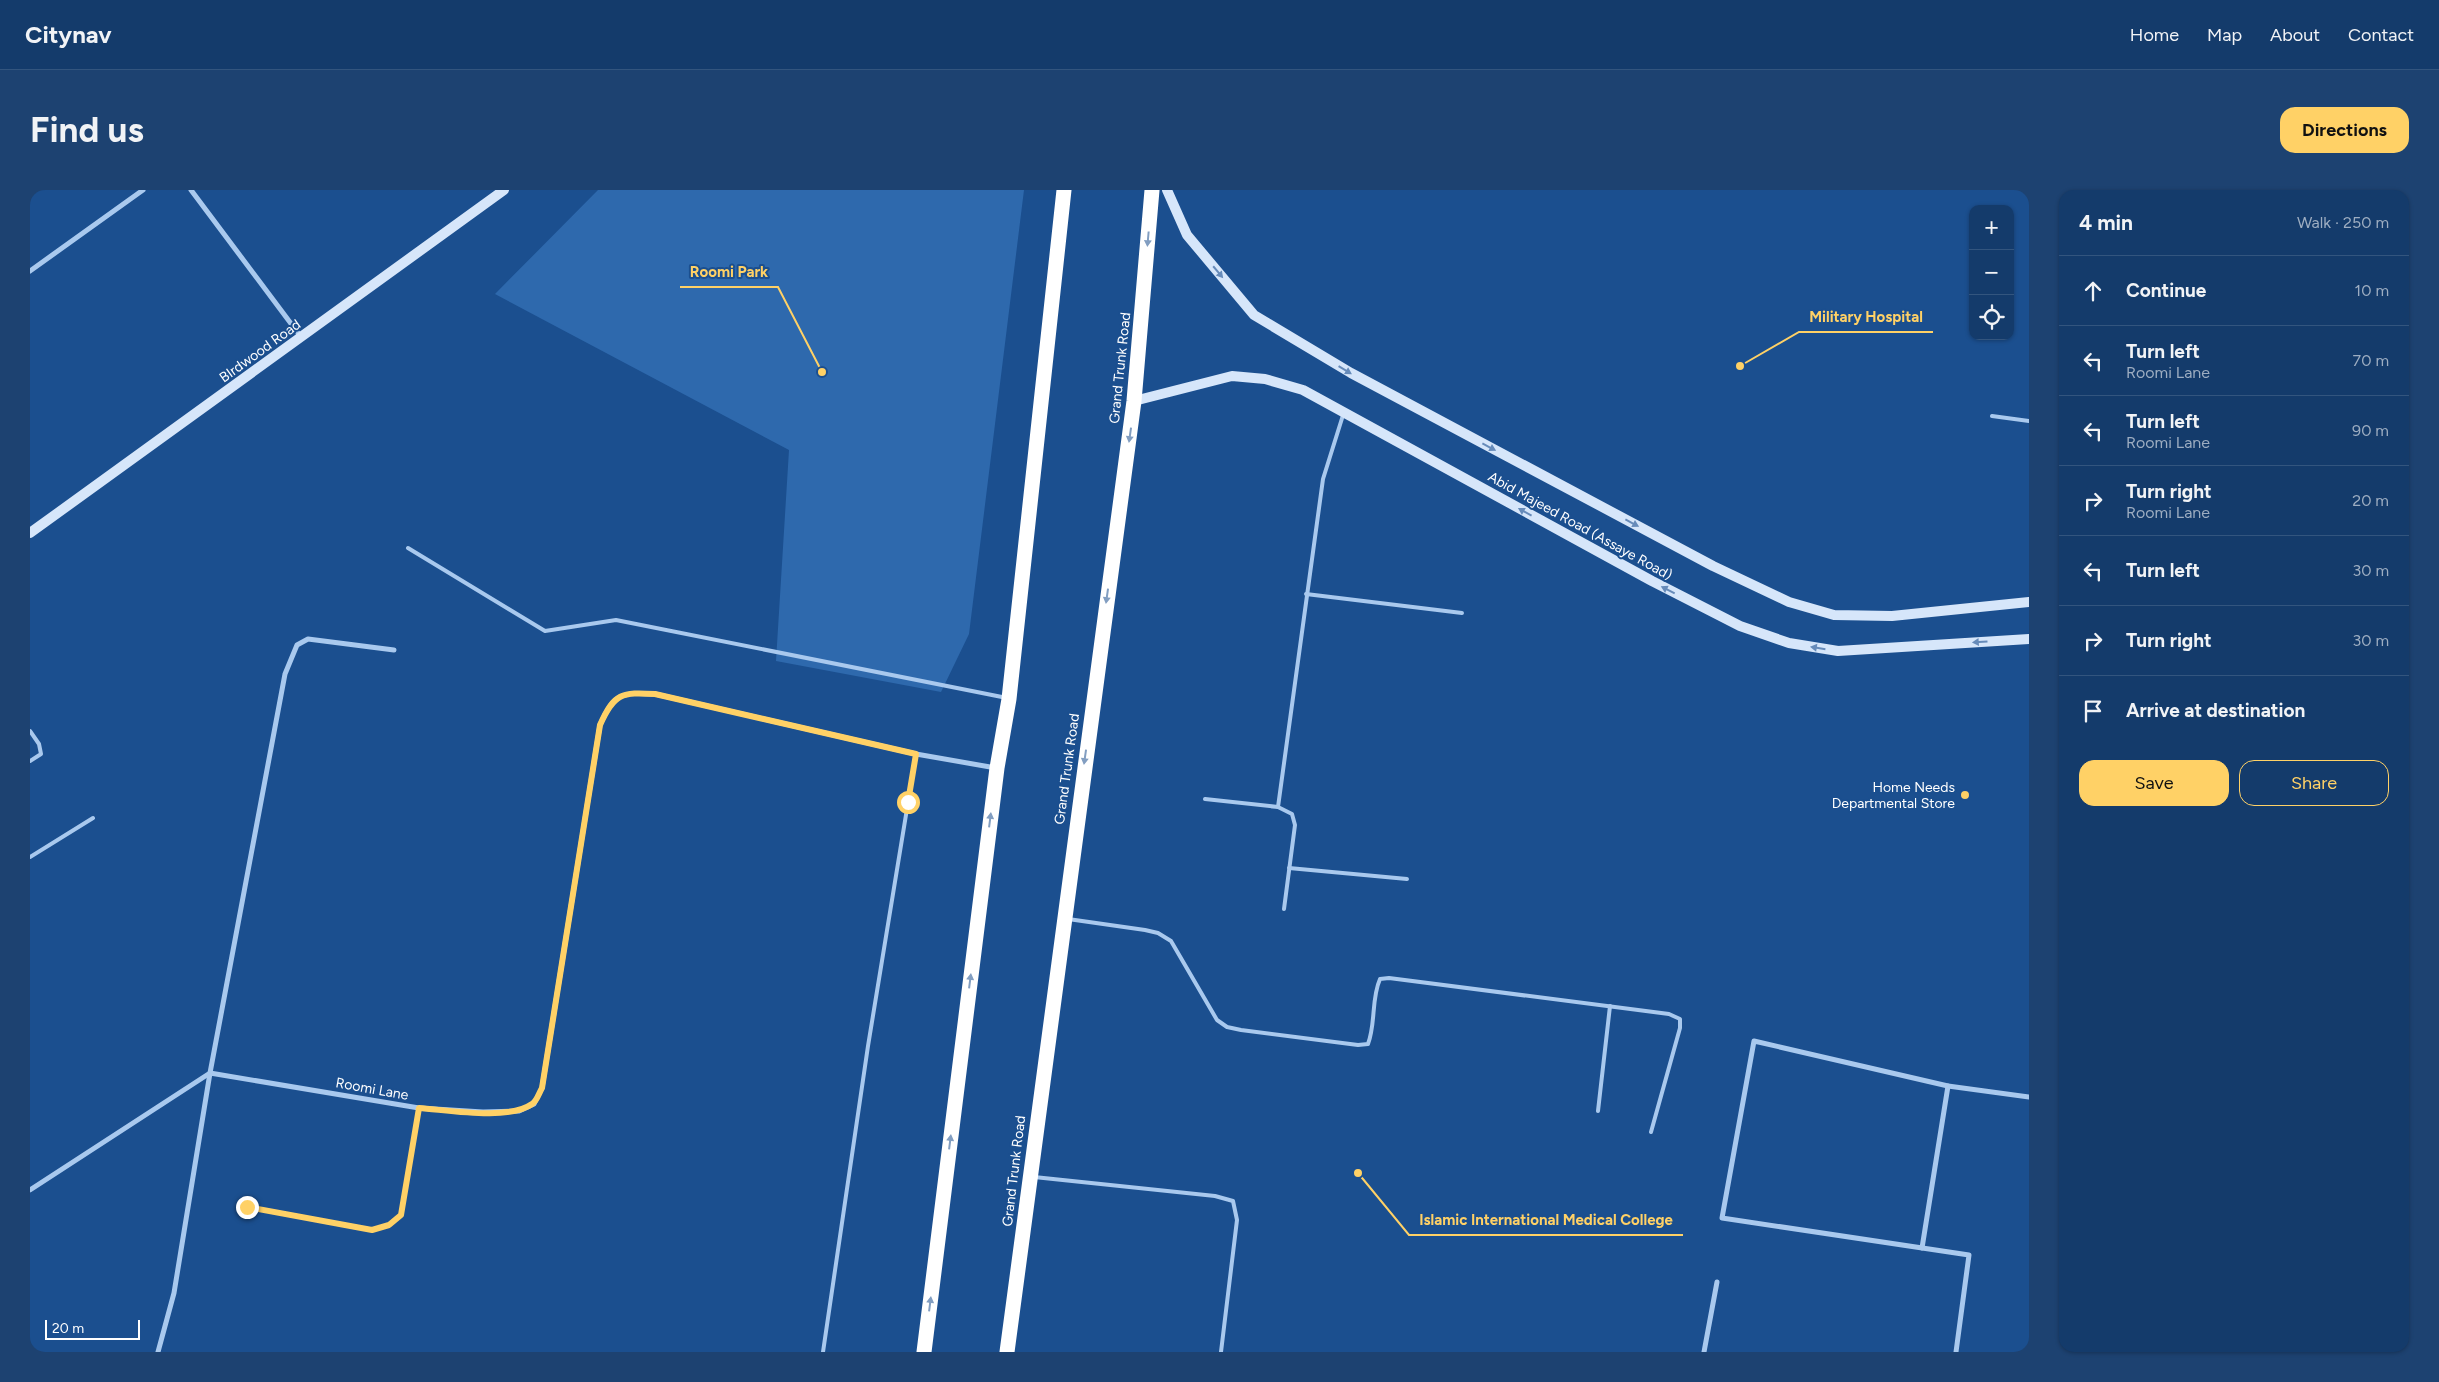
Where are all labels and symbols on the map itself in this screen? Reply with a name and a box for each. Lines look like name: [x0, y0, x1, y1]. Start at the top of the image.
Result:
one-way arrow: [1144, 231, 1152, 247]
callout: Roomi Park: [680, 257, 778, 287]
text: Roomi Park: [690, 263, 768, 281]
one-way arrow: [1213, 265, 1224, 278]
callout: Military Hospital: [1799, 302, 1933, 332]
text: Military Hospital: [1809, 308, 1923, 326]
street label: Grand Trunk Road: [1106, 311, 1134, 425]
street label: BIrdwood Road: [216, 316, 304, 386]
one-way arrow: [1339, 365, 1352, 374]
one-way arrow: [1125, 428, 1133, 444]
one-way arrow: [1481, 443, 1496, 451]
street label: Abid Majeed Road (Assaye Road): [1485, 468, 1675, 584]
one-way arrow: [1518, 508, 1533, 516]
one-way arrow: [1625, 519, 1639, 527]
one-way arrow: [1661, 586, 1675, 594]
one-way arrow: [1103, 589, 1111, 605]
one-way arrow: [1972, 639, 1988, 647]
one-way arrow: [1810, 644, 1826, 652]
street label: Grand Trunk Road: [1051, 712, 1083, 826]
one-way arrow: [1081, 749, 1089, 765]
place label: Home Needs Departmental Store: [1832, 779, 1955, 812]
marker: Home Needs Departmental Store: [1959, 789, 1971, 801]
route start: [897, 791, 920, 814]
one-way arrow: [987, 812, 995, 828]
one-way arrow: [966, 973, 974, 989]
street label: Roomi Lane: [334, 1074, 410, 1104]
street label: Grand Trunk Road: [999, 1114, 1029, 1228]
one-way arrow: [946, 1134, 954, 1150]
route end: [236, 1196, 259, 1219]
callout: Islamic International Medical College: [1409, 1205, 1683, 1235]
text: Islamic International Medical College: [1419, 1211, 1673, 1229]
one-way arrow: [926, 1295, 934, 1311]
scale bar: [45, 1317, 140, 1340]

